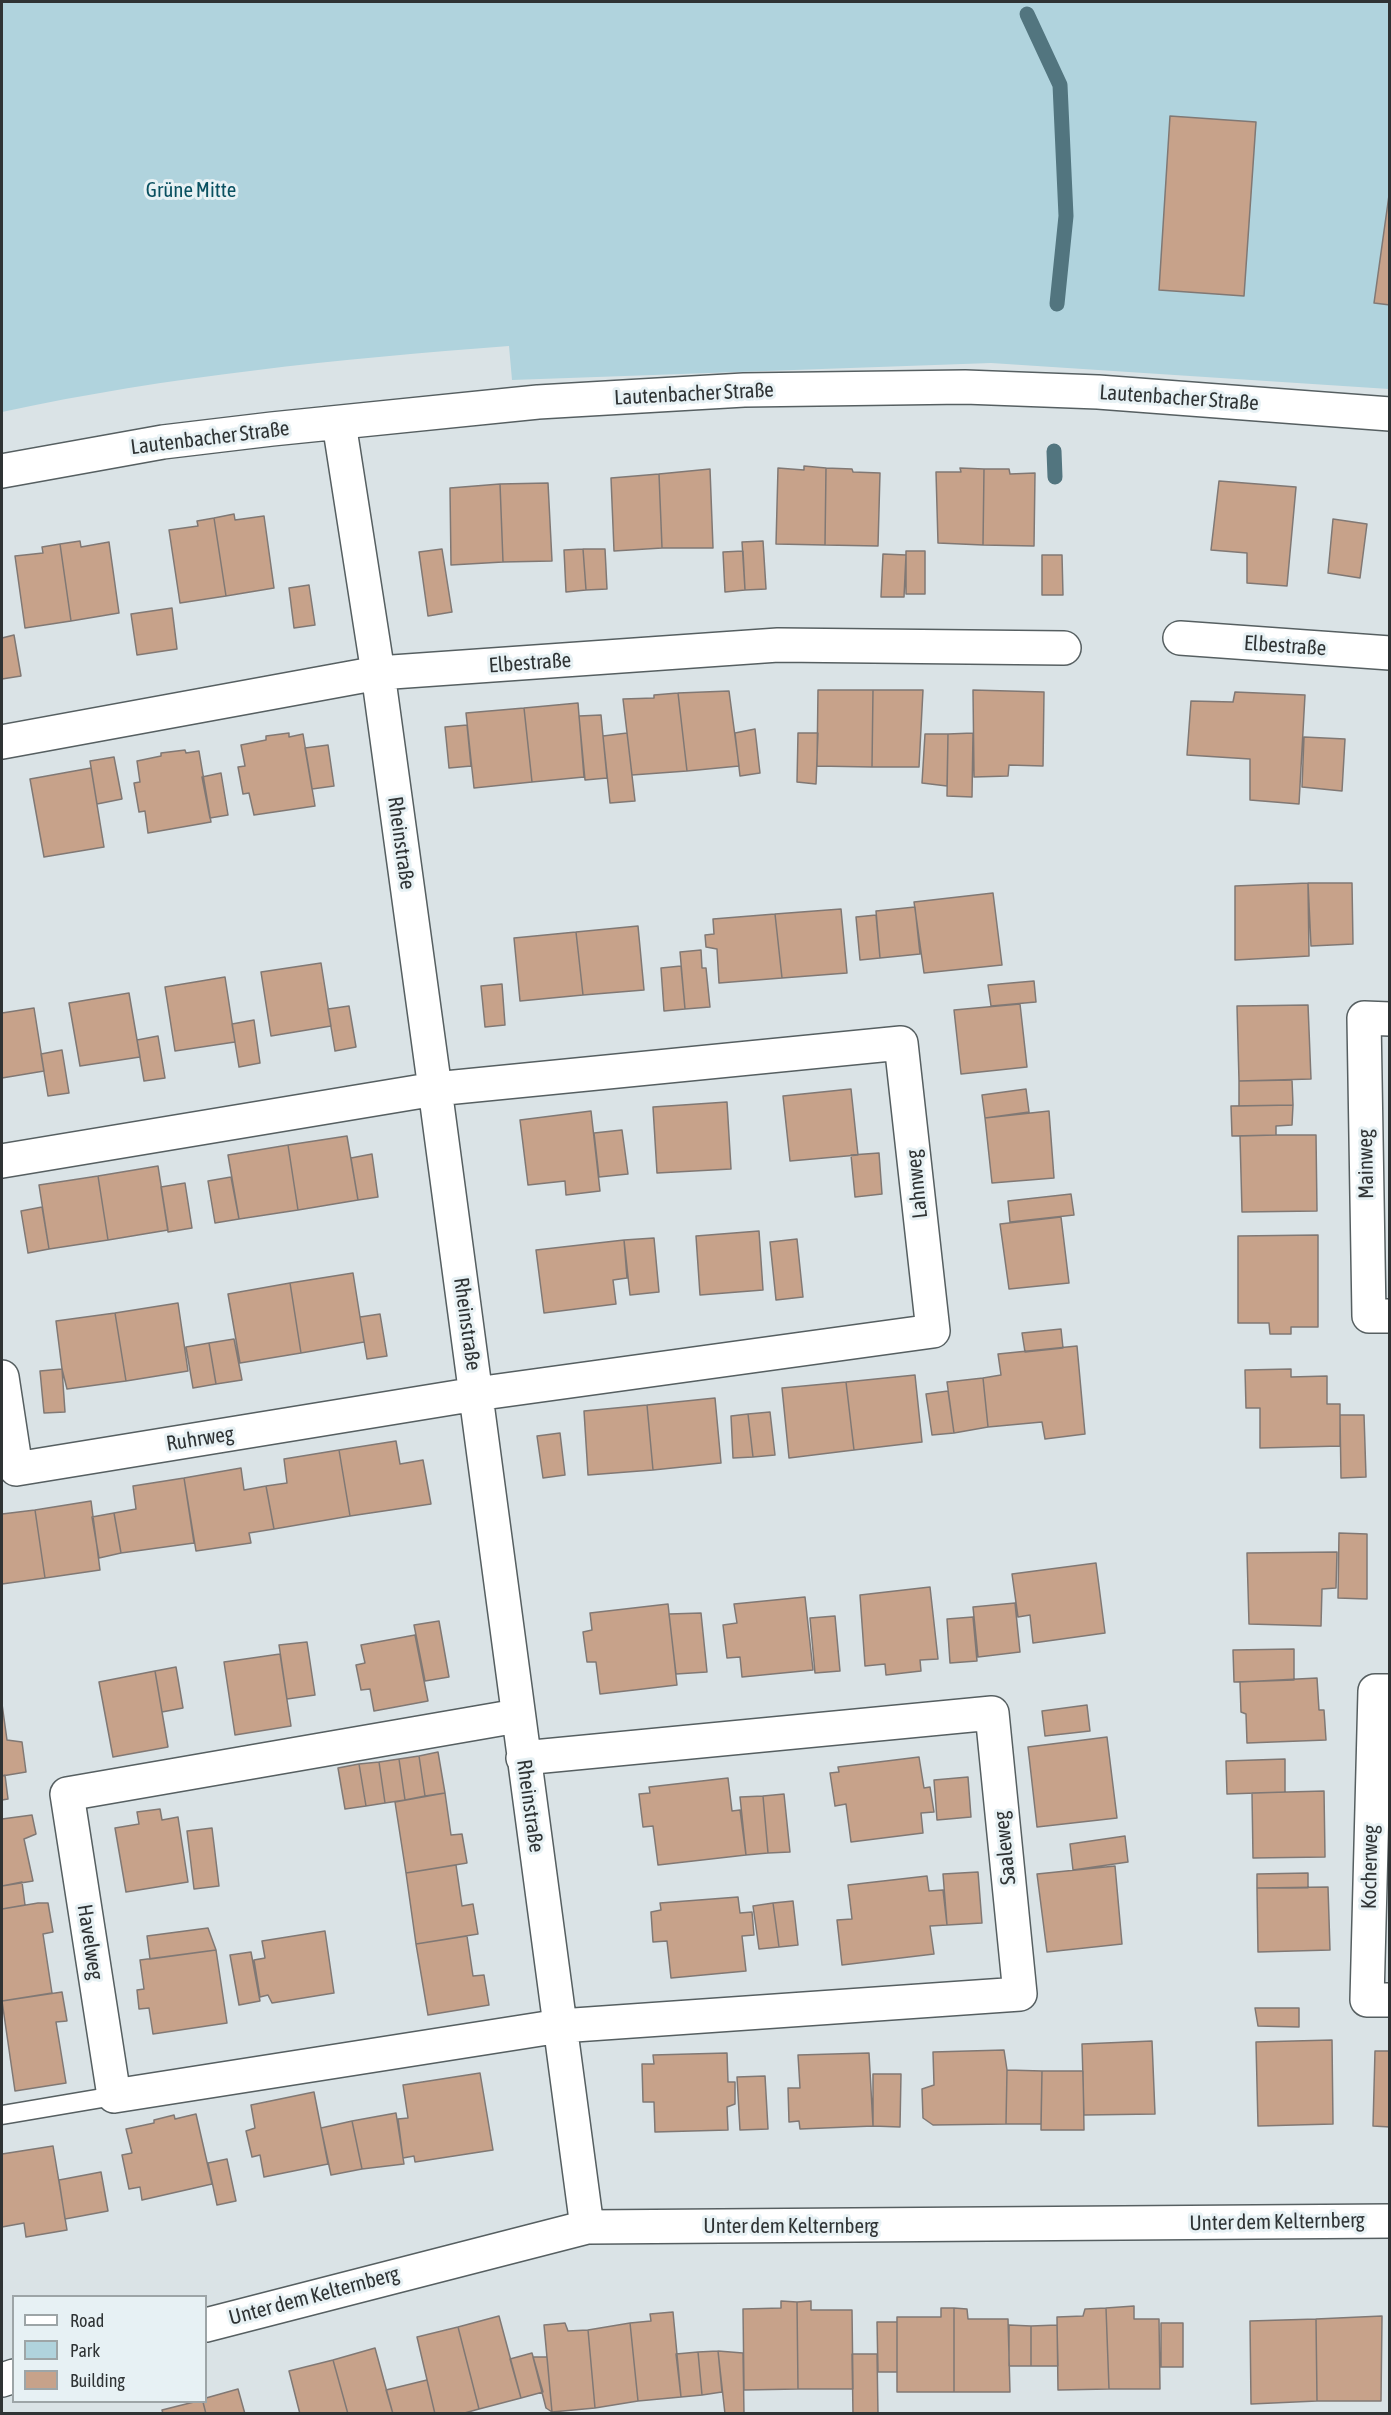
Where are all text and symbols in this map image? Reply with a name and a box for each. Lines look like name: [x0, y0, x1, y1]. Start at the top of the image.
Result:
park label: Grüne Mitte: [146, 177, 236, 203]
street label: Lautenbacher Straße: [614, 377, 774, 411]
street label: Lautenbacher Straße: [1098, 380, 1260, 416]
street label: Lautenbacher Straße: [129, 416, 291, 460]
street label: Elbestraße: [1243, 631, 1327, 661]
street label: Elbestraße: [488, 648, 572, 678]
street label: Rheinstraße: [382, 795, 420, 891]
street label: Mainweg: [1353, 1129, 1379, 1199]
street label: Lahnweg: [901, 1148, 933, 1220]
street label: Rheinstraße: [448, 1276, 486, 1372]
street label: Ruhrweg: [164, 1421, 236, 1457]
street label: Rheinstraße: [511, 1758, 549, 1854]
street label: Saaleweg: [989, 1810, 1021, 1886]
street label: Kocherweg: [1357, 1825, 1383, 1909]
street label: Havelweg: [72, 1902, 108, 1982]
street label: Unter dem Kelternberg: [1189, 2208, 1365, 2236]
street label: Unter dem Kelternberg: [703, 2213, 879, 2239]
street label: Unter dem Kelternberg: [226, 2261, 402, 2331]
legend: [12, 2295, 207, 2403]
text: Road: [70, 2310, 104, 2331]
text: Park: [70, 2340, 100, 2361]
text: Building: [70, 2370, 125, 2391]

